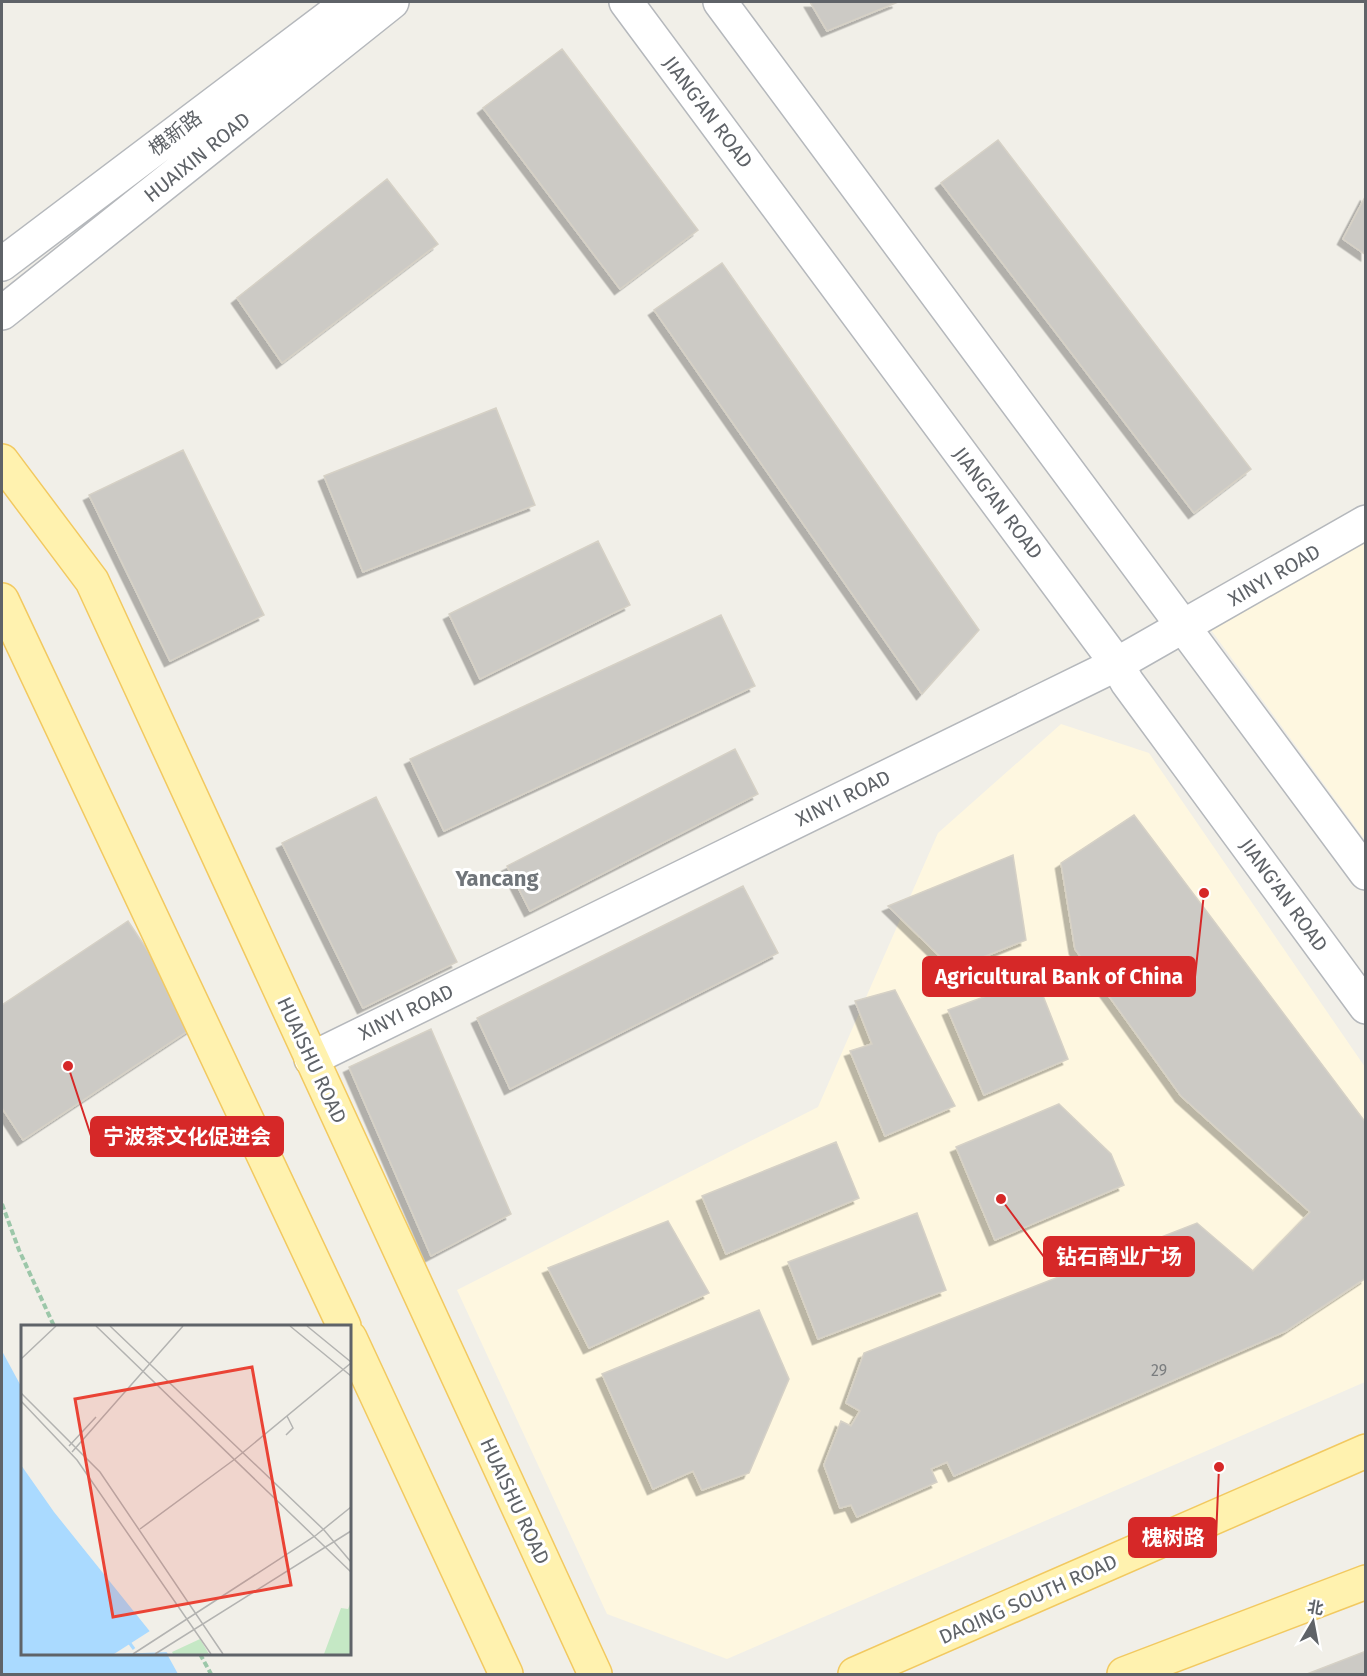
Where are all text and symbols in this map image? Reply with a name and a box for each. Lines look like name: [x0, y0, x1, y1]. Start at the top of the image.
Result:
street label: JIANG'AN ROAD: [658, 51, 758, 173]
street label: 槐新路: [144, 105, 206, 161]
street label: HUAIXIN ROAD: [139, 107, 255, 207]
street label: JIANG'AN ROAD: [948, 442, 1048, 564]
street label: XINYI ROAD: [1224, 539, 1324, 611]
street label: XINYI ROAD: [792, 765, 894, 831]
street label: JIANG'AN ROAD: [1235, 834, 1333, 956]
district label: Yancang: [454, 865, 539, 892]
callout: Agricultural Bank of China: [923, 957, 1195, 996]
text: Agricultural Bank of China: [934, 964, 1183, 990]
street label: XINYI ROAD: [355, 979, 457, 1045]
street label: HUAISHU ROAD: [272, 993, 352, 1127]
callout: 宁波茶文化促进会: [91, 1117, 283, 1156]
text: 宁波茶文化促进会: [103, 1124, 271, 1150]
callout: 钻石商业广场: [1044, 1237, 1194, 1276]
text: 钻石商业广场: [1056, 1244, 1182, 1270]
inset map: [21, 1325, 351, 1655]
house number: 29: [1151, 1361, 1167, 1380]
street label: HUAISHU ROAD: [475, 1434, 555, 1568]
callout: 槐树路: [1129, 1518, 1216, 1557]
text: 槐树路: [1142, 1525, 1205, 1551]
street label: DAQING SOUTH ROAD: [935, 1549, 1121, 1649]
north arrow: [1283, 1592, 1343, 1652]
text: 北: [1306, 1597, 1325, 1618]

